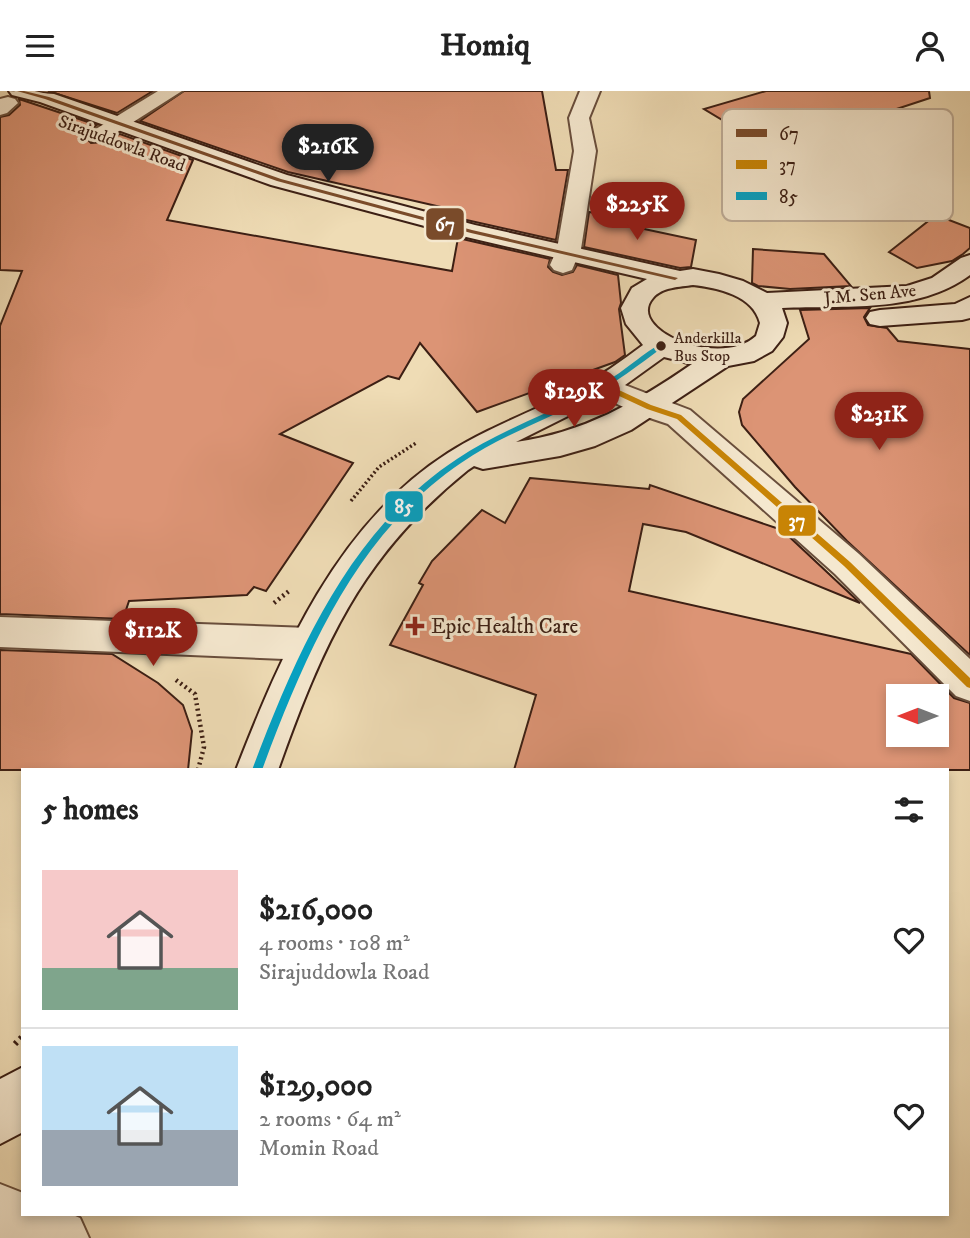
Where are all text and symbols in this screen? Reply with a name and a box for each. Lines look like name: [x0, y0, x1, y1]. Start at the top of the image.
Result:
text: Homiq: [440, 26, 530, 66]
icon: menu: [21, 27, 59, 65]
icon: person: [911, 27, 949, 65]
legend: [722, 109, 953, 221]
street label: Sirajuddowla Road: [55, 111, 188, 177]
text: 67: [779, 123, 799, 146]
pin: $216K: [279, 125, 377, 184]
text: $216K: [298, 132, 358, 161]
text: 37: [779, 154, 796, 177]
pin: $225K: [588, 183, 686, 242]
text: 85: [779, 186, 799, 209]
text: $225K: [606, 190, 668, 219]
line badge: 67: [425, 207, 465, 241]
text: 67: [435, 214, 455, 237]
street label: J.M. Sen Ave: [821, 280, 917, 310]
place label: Anderkilla Bus Stop: [674, 328, 742, 366]
marker: Anderkilla Bus Stop: [654, 339, 668, 353]
pin: $129K: [525, 369, 623, 429]
text: $129K: [544, 377, 604, 406]
pin: $231K: [830, 393, 928, 452]
text: $231K: [850, 400, 908, 429]
line badge: 85: [384, 490, 424, 523]
text: 85: [395, 496, 414, 519]
line badge: 37: [777, 504, 817, 537]
text: 37: [788, 510, 806, 533]
pin: $112K: [104, 609, 202, 668]
place label: Epic Health Care: [431, 614, 578, 640]
text: $112K: [125, 616, 181, 645]
marker: Epic Health Care: [405, 616, 425, 636]
north arrow: [886, 684, 948, 747]
map controls: [886, 684, 949, 747]
icon: filters: [890, 791, 928, 829]
text: 5 homes: [42, 792, 138, 829]
text: $216,000: [259, 892, 373, 929]
icon: home: [98, 898, 182, 982]
icon: heart: [890, 921, 928, 959]
text: 4 rooms · 108 m²: [259, 929, 410, 958]
text: Sirajuddowla Road: [259, 958, 430, 987]
text: $129,000: [259, 1068, 373, 1105]
icon: home: [98, 1074, 182, 1158]
icon: heart: [890, 1097, 928, 1135]
text: 2 rooms · 64 m²: [259, 1105, 401, 1134]
text: Momin Road: [259, 1134, 379, 1163]

